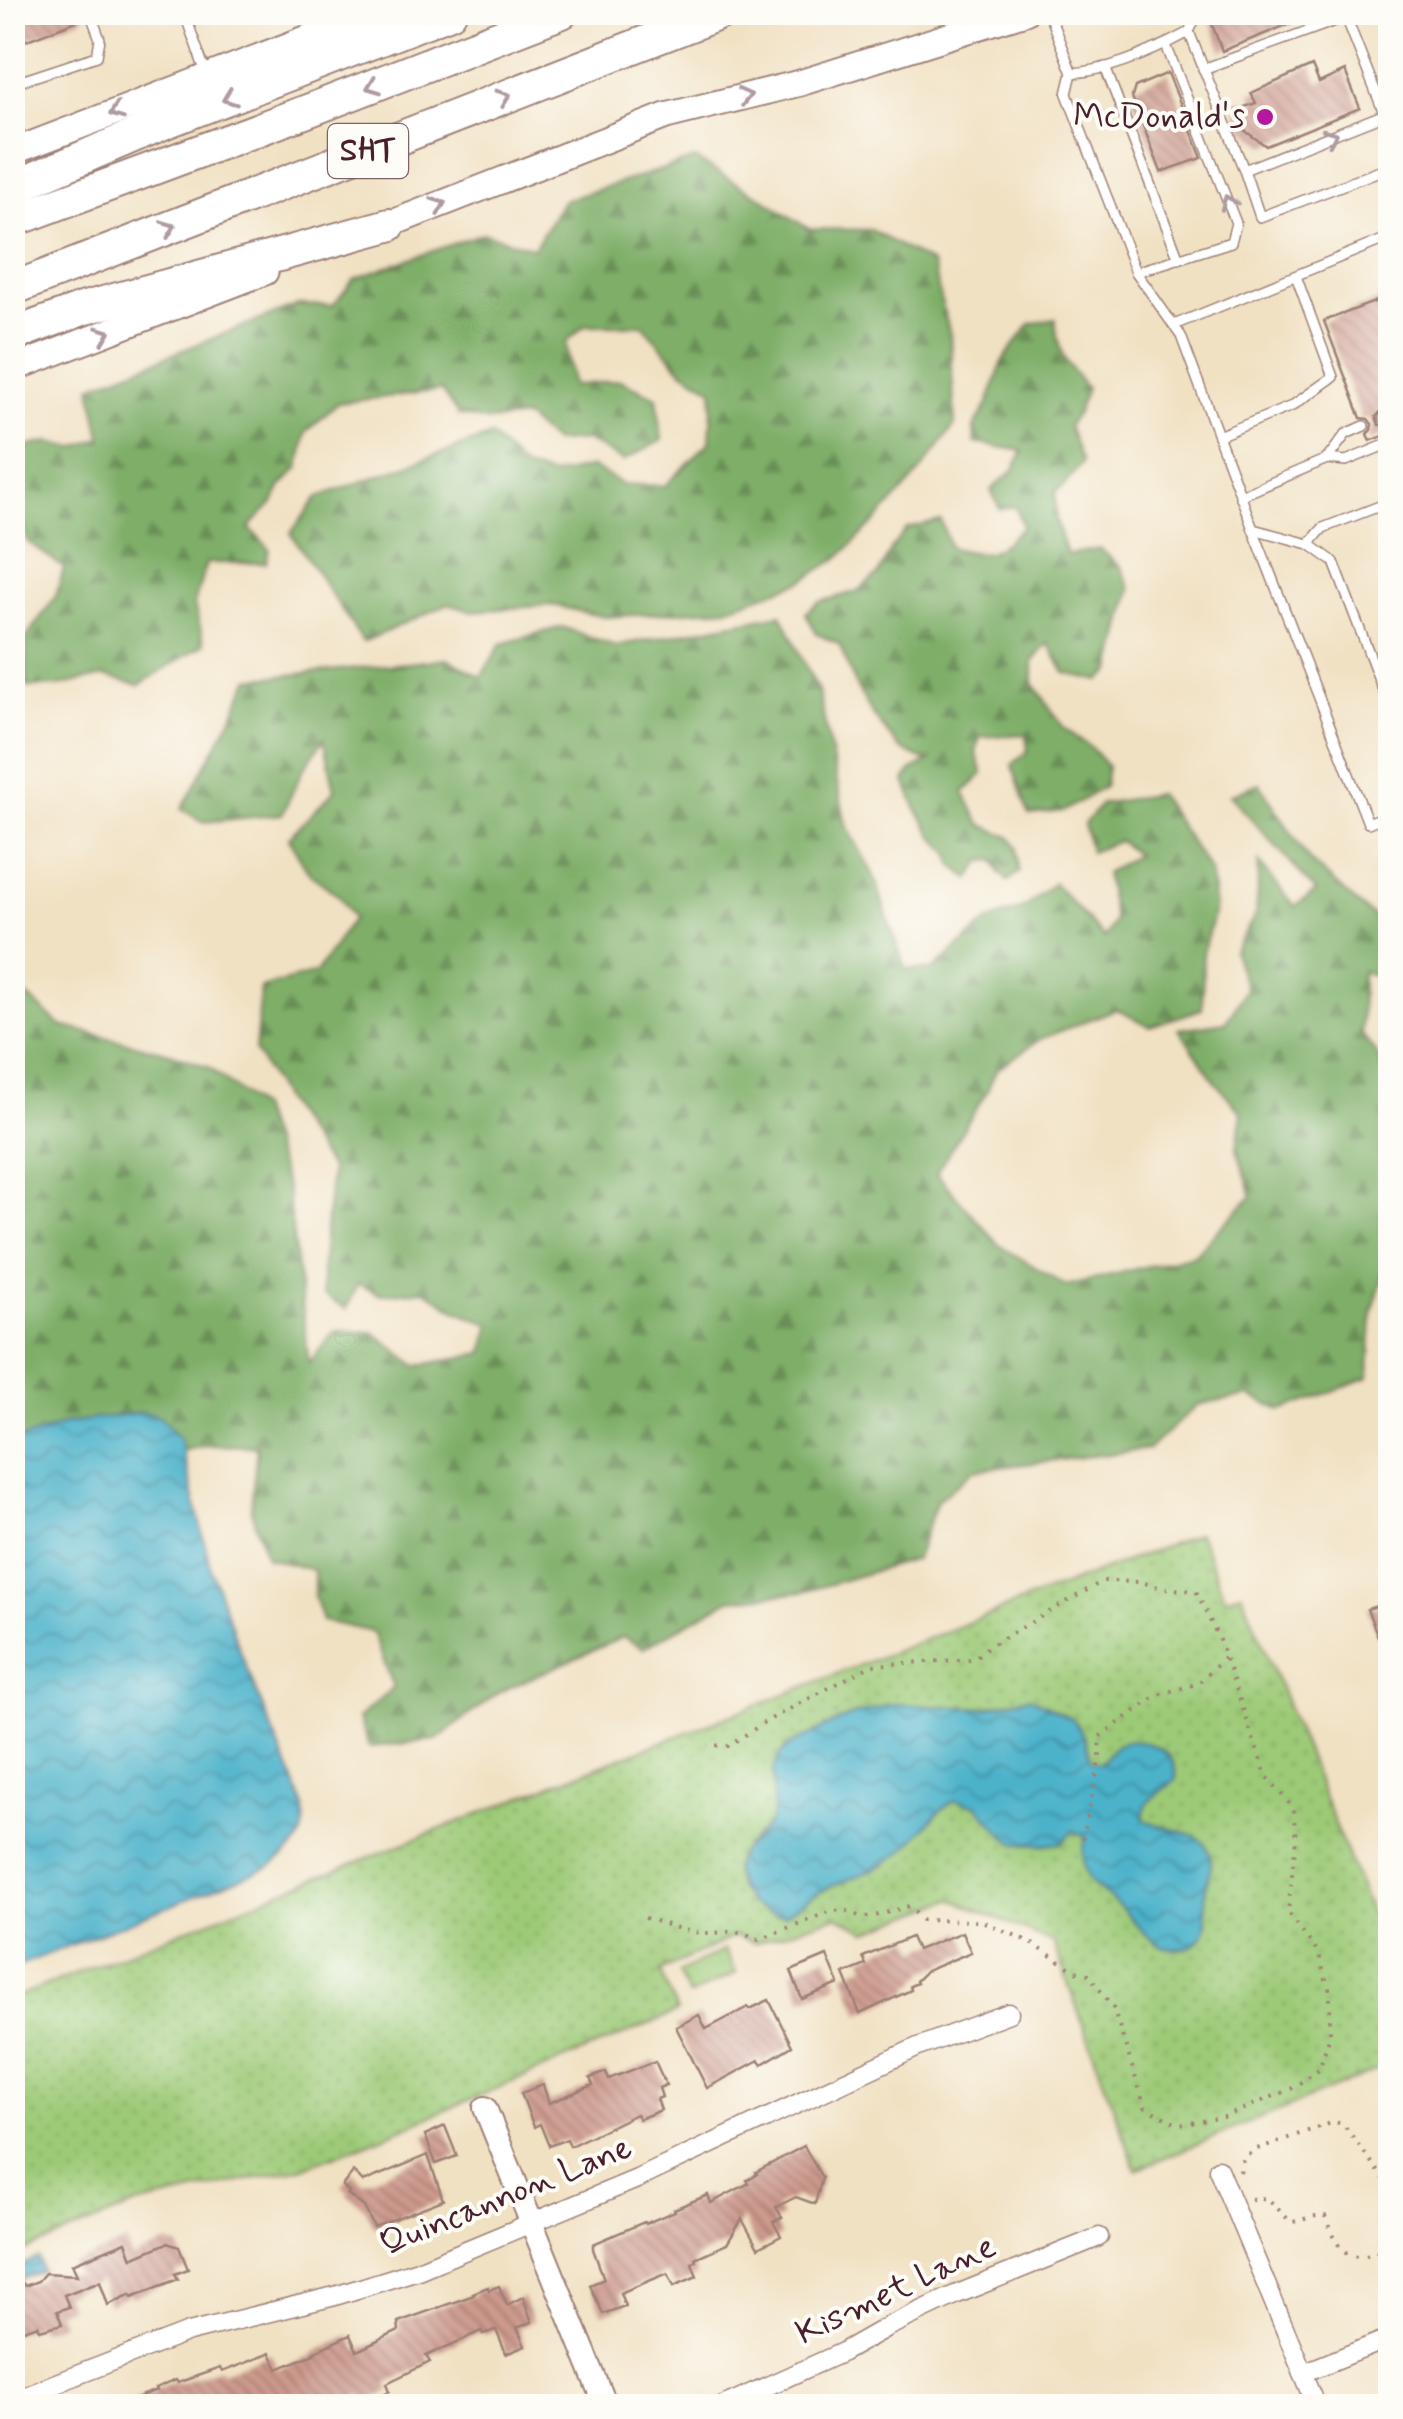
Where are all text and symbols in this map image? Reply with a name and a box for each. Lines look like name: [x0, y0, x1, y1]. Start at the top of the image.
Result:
one-way arrow: [365, 74, 383, 94]
one-way arrow: [221, 87, 238, 107]
one-way arrow: [736, 87, 753, 108]
one-way arrow: [494, 89, 512, 109]
place label: McDonald's: [1073, 94, 1245, 140]
one-way arrow: [109, 101, 126, 121]
marker: McDonald's: [1254, 106, 1276, 128]
road number: SHT: [328, 124, 408, 178]
one-way arrow: [1321, 127, 1339, 147]
one-way arrow: [1219, 194, 1239, 211]
one-way arrow: [430, 196, 447, 217]
one-way arrow: [159, 219, 176, 240]
one-way arrow: [94, 326, 111, 346]
street label: Quincannon Lane: [373, 2124, 639, 2268]
street label: Kismet Lane: [789, 2224, 1003, 2356]

